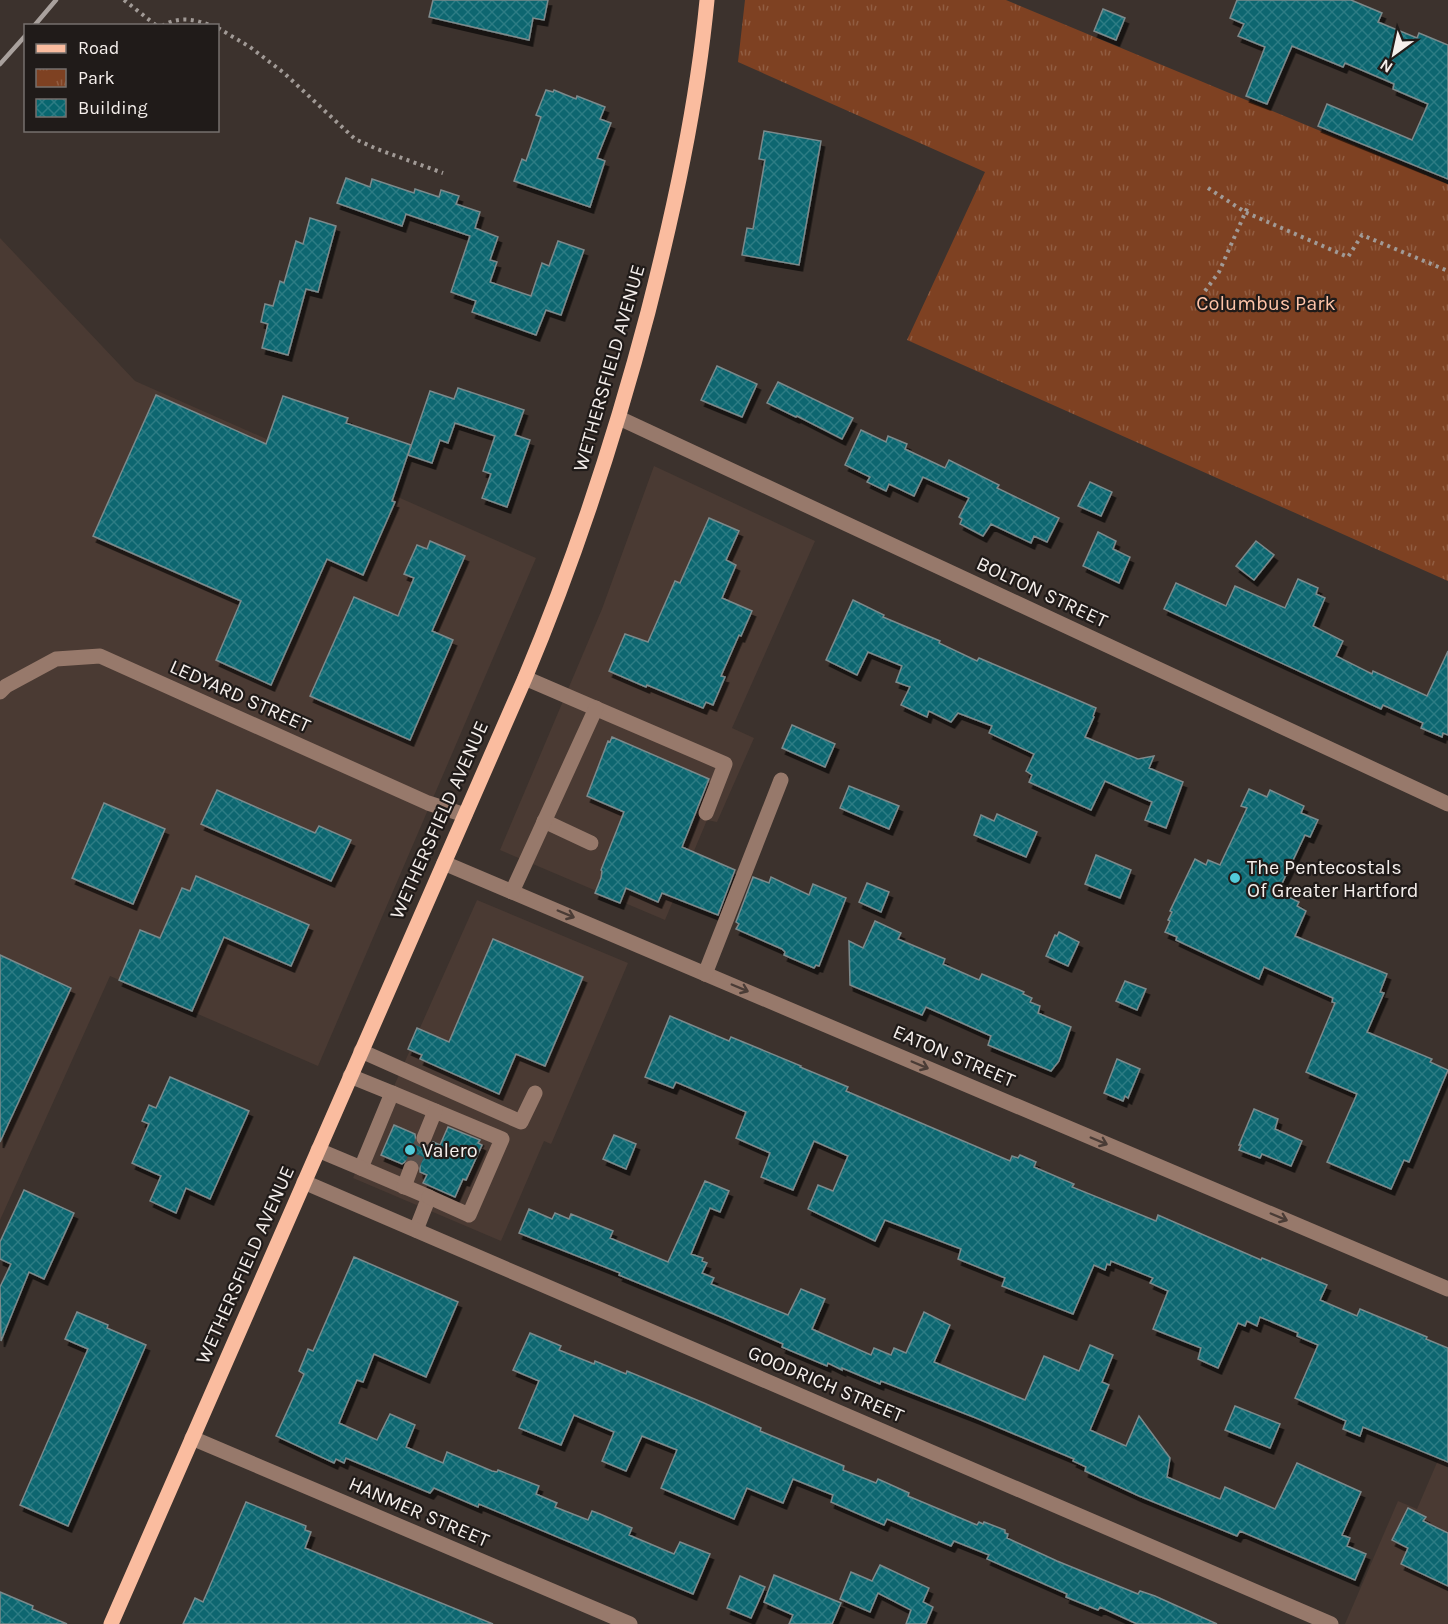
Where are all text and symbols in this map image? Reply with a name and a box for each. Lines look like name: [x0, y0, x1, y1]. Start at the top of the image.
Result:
legend: [24, 24, 219, 132]
north arrow: [1364, 24, 1424, 84]
text: Road: [78, 37, 119, 59]
text: N: [1376, 55, 1396, 77]
text: Park: [78, 67, 115, 89]
text: Building: [78, 97, 148, 119]
street label: WETHERSFIELD AVENUE: [568, 262, 650, 474]
park label: Columbus Park: [1196, 292, 1336, 315]
street label: BOLTON STREET: [973, 552, 1111, 632]
street label: LEDYARD STREET: [166, 655, 314, 737]
street label: WETHERSFIELD AVENUE: [385, 718, 493, 922]
place label: The Pentecostals Of Greater Hartford: [1247, 856, 1419, 902]
marker: The Pentecostals Of Greater Hartford: [1228, 871, 1242, 885]
one-way arrow: [557, 909, 575, 921]
one-way arrow: [731, 983, 749, 995]
street label: EATON STREET: [890, 1020, 1018, 1092]
one-way arrow: [910, 1060, 928, 1071]
one-way arrow: [1090, 1136, 1108, 1147]
place label: Valero: [422, 1139, 478, 1162]
marker: Valero: [403, 1143, 417, 1157]
street label: WETHERSFIELD AVENUE: [191, 1163, 299, 1367]
one-way arrow: [1269, 1212, 1288, 1223]
street label: GOODRICH STREET: [745, 1341, 907, 1427]
street label: HANMER STREET: [345, 1472, 493, 1552]

